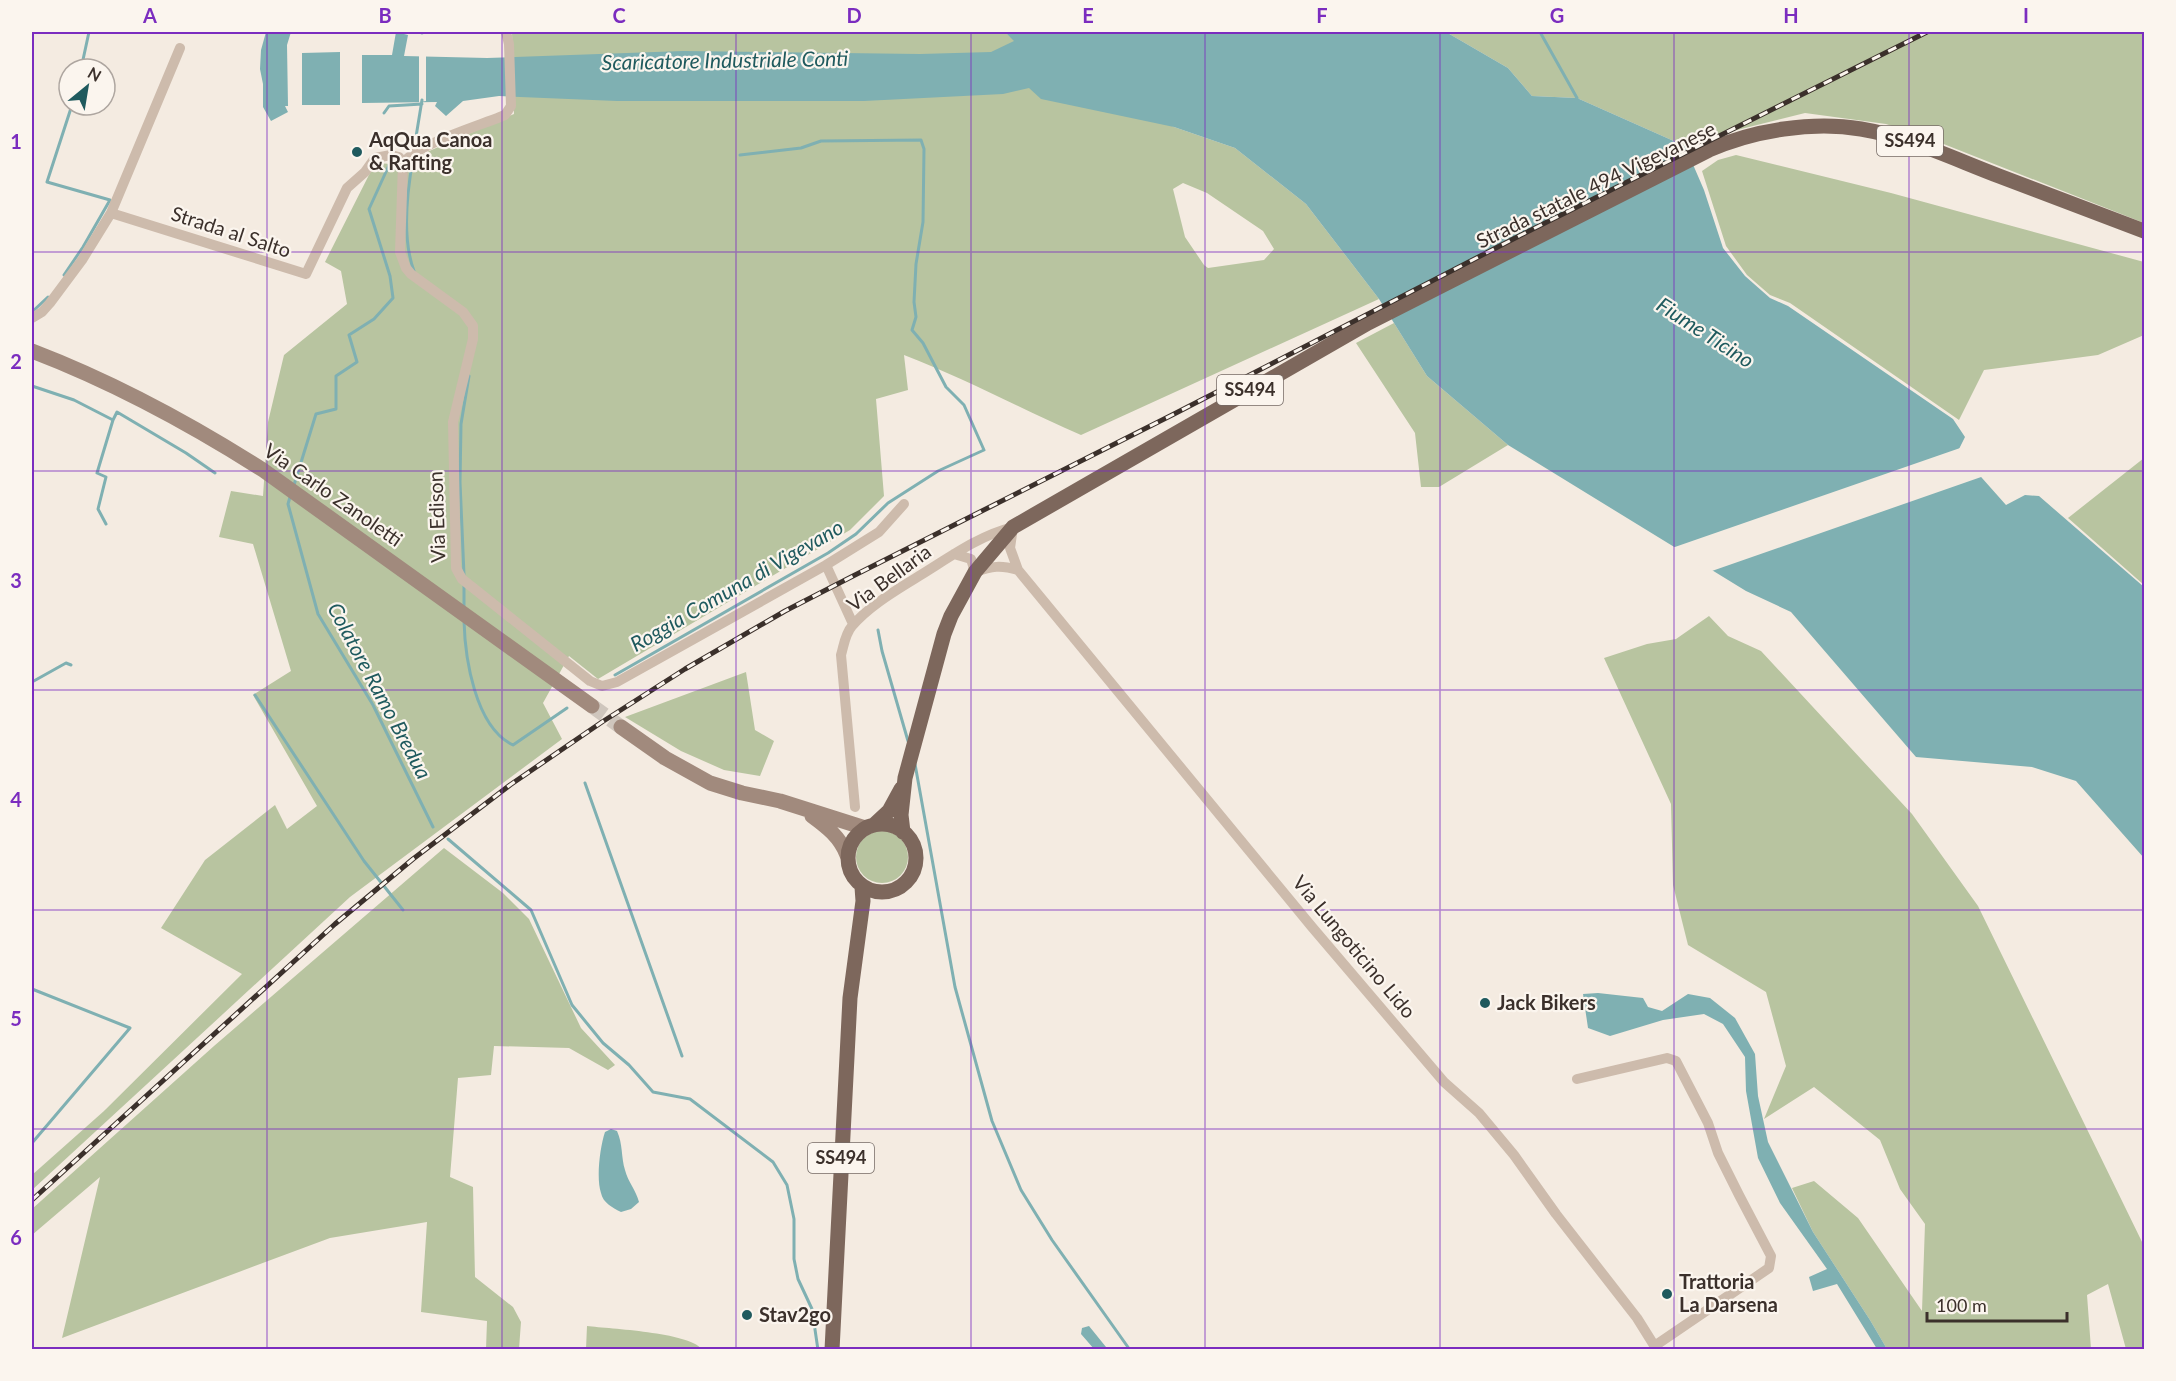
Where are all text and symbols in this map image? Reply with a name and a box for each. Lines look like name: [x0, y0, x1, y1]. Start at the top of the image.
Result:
text: A: [142, 3, 157, 27]
text: B: [378, 3, 392, 27]
text: C: [612, 3, 626, 27]
text: D: [846, 3, 862, 27]
text: E: [1082, 3, 1094, 27]
text: F: [1316, 3, 1328, 27]
text: G: [1550, 3, 1564, 27]
text: H: [1783, 3, 1799, 27]
text: I: [2023, 3, 2029, 27]
water label: Scaricatore Industriale Conti: [601, 45, 848, 74]
north arrow: [57, 57, 117, 117]
text: N: [85, 62, 105, 85]
street label: Strada statale 494 Vigevanese: [1472, 116, 1719, 253]
road number: SS494: [1877, 126, 1943, 156]
place label: AqQua Canoa & Rafting: [368, 127, 492, 174]
text: 1: [10, 129, 22, 153]
marker: AqQua Canoa & Rafting: [350, 145, 364, 159]
street label: Strada al Salto: [168, 200, 294, 262]
water label: Fiume Ticino: [1653, 291, 1759, 372]
text: 2: [10, 349, 22, 373]
road number: SS494: [1217, 375, 1283, 405]
street label: Via Carlo Zanoletti: [260, 437, 407, 551]
street label: Via Edison: [422, 471, 450, 563]
water label: Roggia Comuna di Vigevano: [625, 513, 847, 656]
street label: Via Bellaria: [842, 539, 935, 616]
text: 3: [10, 568, 22, 592]
water label: Colatore Ramo Bredua: [323, 598, 437, 783]
text: 4: [10, 787, 22, 811]
street label: Via Lungoticino Lido: [1288, 870, 1421, 1023]
place label: Jack Bikers: [1497, 990, 1596, 1014]
marker: Jack Bikers: [1478, 996, 1492, 1010]
text: 5: [10, 1006, 22, 1030]
road number: SS494: [808, 1143, 874, 1173]
text: 6: [10, 1225, 22, 1249]
place label: Trattoria La Darsena: [1679, 1269, 1778, 1316]
scale bar: [1927, 1285, 2066, 1323]
marker: Trattoria La Darsena: [1660, 1287, 1674, 1301]
text: 100 m: [1936, 1294, 1987, 1316]
place label: Stav2go: [759, 1302, 831, 1326]
marker: Stav2go: [740, 1308, 754, 1322]

